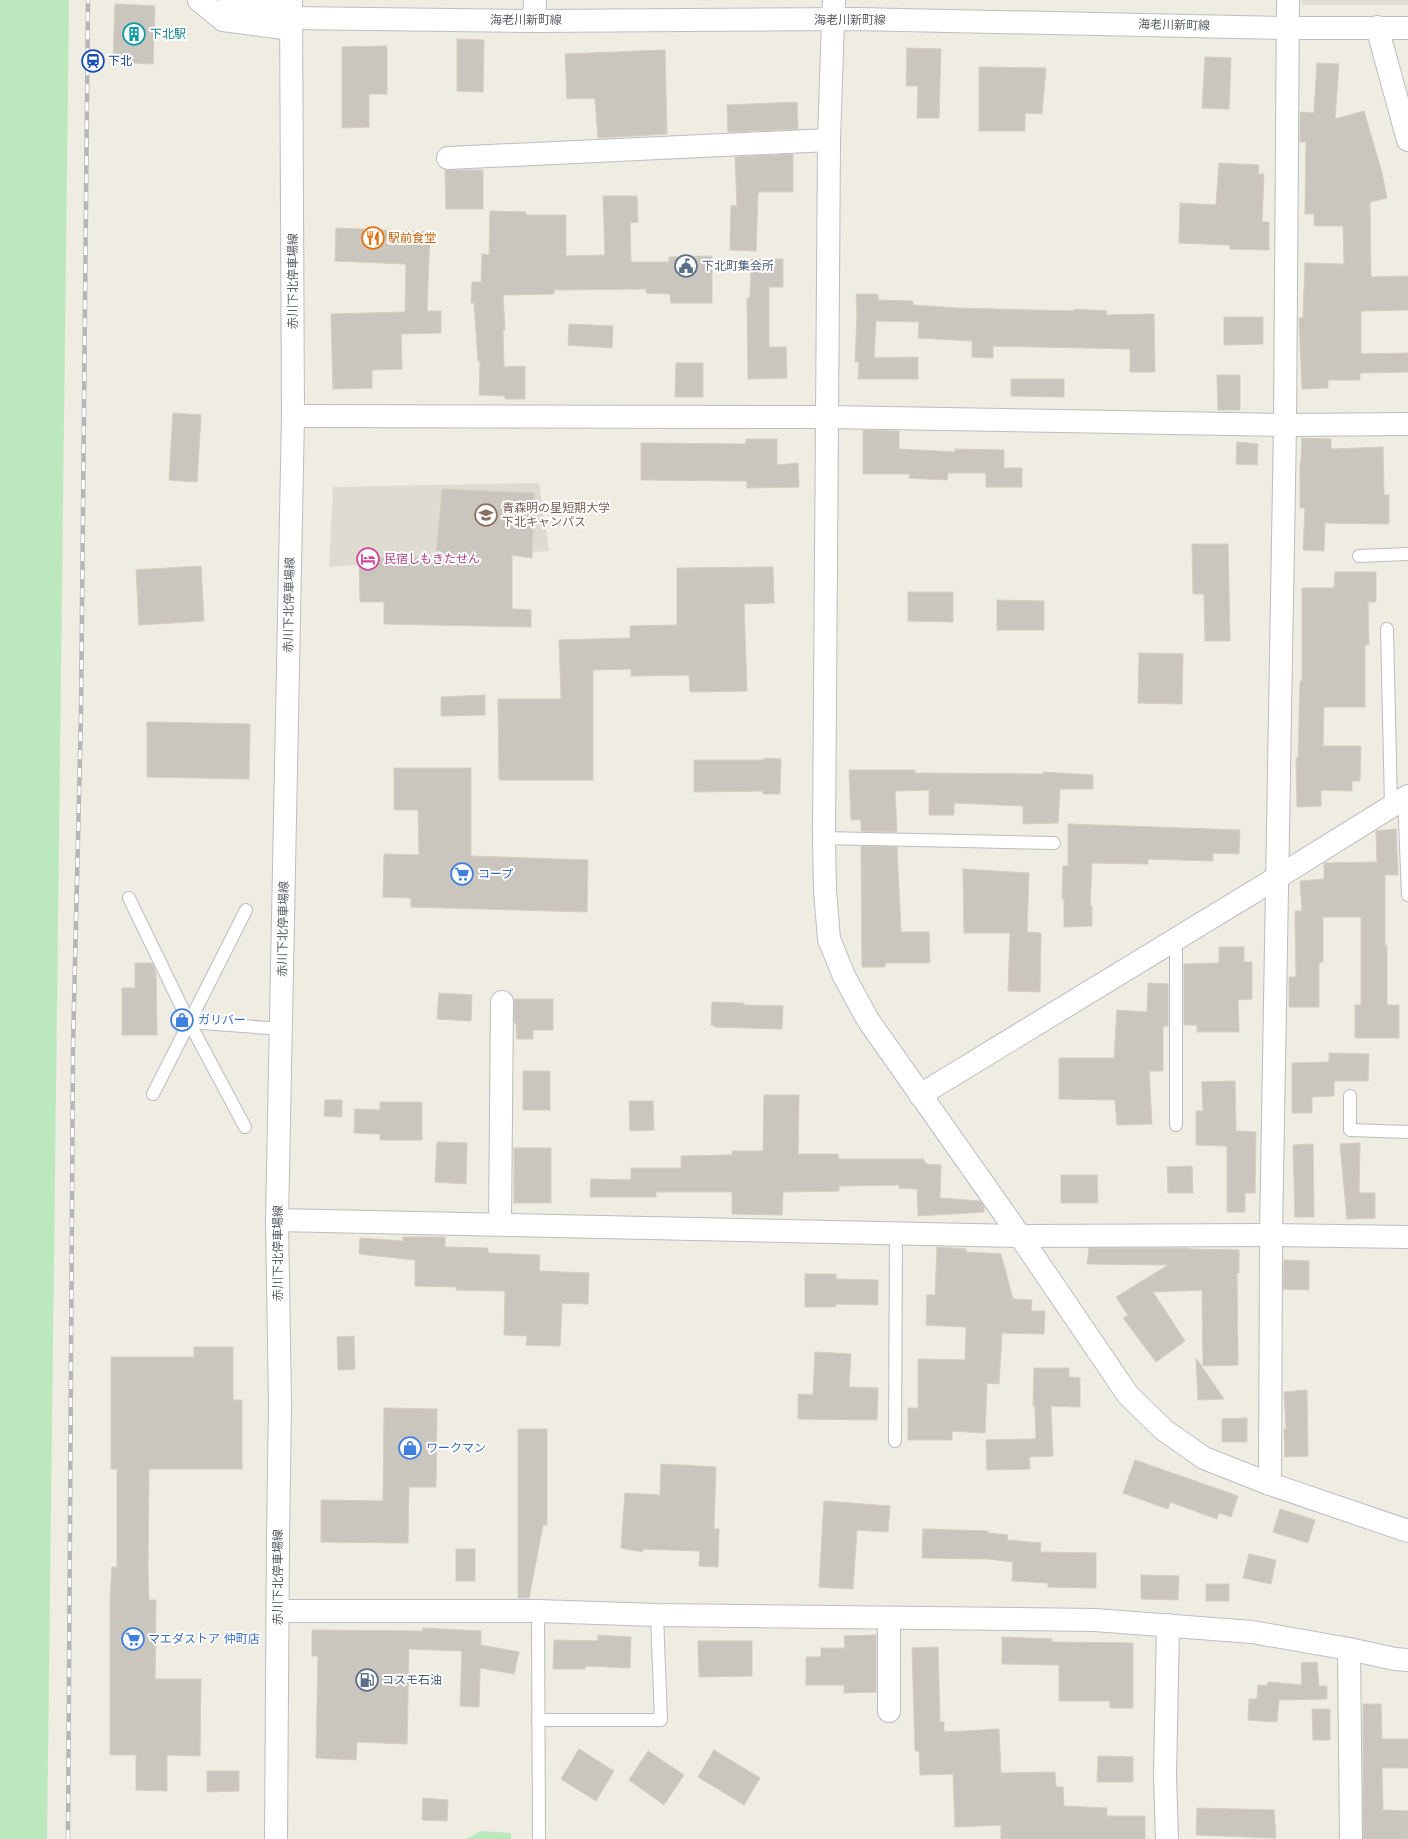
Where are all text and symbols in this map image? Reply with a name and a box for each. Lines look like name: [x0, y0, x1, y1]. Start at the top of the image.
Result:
street label: 海老川新町線: [490, 13, 562, 27]
street label: 海老川新町線: [814, 13, 886, 27]
street label: 海老川新町線: [1138, 17, 1210, 33]
building icon: 下北駅: [121, 21, 147, 47]
place label: 下北駅: [150, 27, 186, 41]
station icon: 下北: [80, 48, 106, 74]
place label: 下北: [108, 54, 132, 68]
restaurant icon: 駅前食堂: [360, 225, 386, 251]
place label: 駅前食堂: [388, 231, 436, 245]
street label: 赤川下北停車場線: [286, 233, 300, 329]
public building icon: 下北町集会所: [673, 253, 699, 279]
place label: 下北町集会所: [702, 259, 774, 273]
place label: 青森明の星短期大学 下北キャンパス: [502, 501, 610, 529]
school or university icon: 青森明の星短期大学 下北キャンパス: [473, 502, 499, 528]
hotel icon: 民宿しもきたせん: [355, 546, 381, 572]
place label: 民宿しもきたせん: [384, 552, 480, 566]
street label: 赤川下北停車場線: [281, 557, 297, 653]
supermarket icon: コープ: [449, 861, 475, 887]
place label: コープ: [478, 867, 513, 881]
street label: 赤川下北停車場線: [275, 881, 291, 977]
shop icon: ガリバー: [169, 1007, 195, 1033]
place label: ガリバー: [198, 1013, 246, 1027]
street label: 赤川下北停車場線: [271, 1205, 285, 1301]
shop icon: ワークマン: [397, 1435, 423, 1461]
place label: ワークマン: [426, 1441, 486, 1455]
street label: 赤川下北停車場線: [271, 1529, 285, 1625]
supermarket icon: マエダストア 仲町店: [120, 1626, 146, 1652]
place label: マエダストア 仲町店: [148, 1632, 260, 1646]
fuel station icon: コスモ石油: [354, 1667, 380, 1693]
place label: コスモ石油: [382, 1673, 442, 1687]

